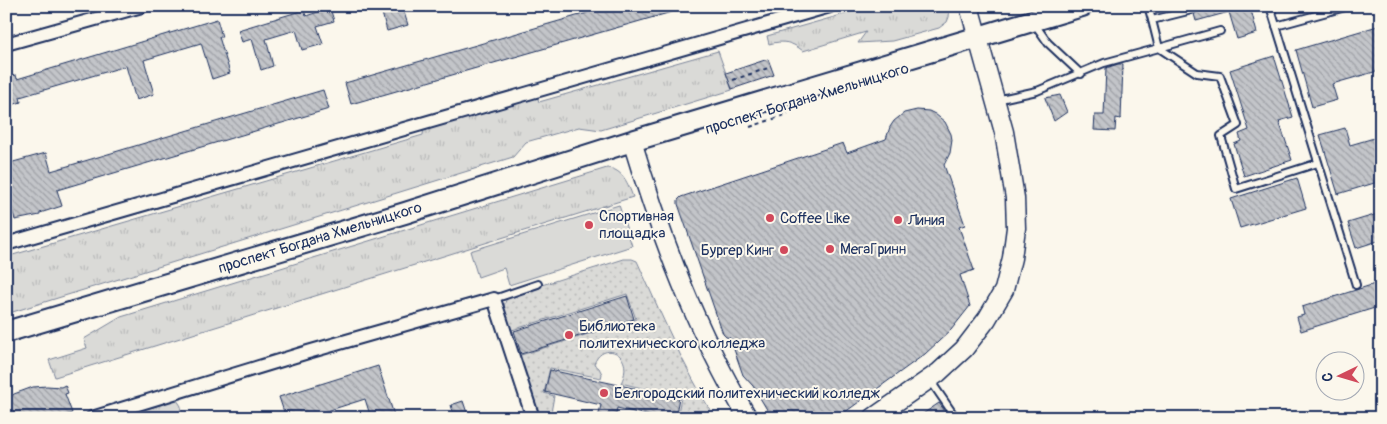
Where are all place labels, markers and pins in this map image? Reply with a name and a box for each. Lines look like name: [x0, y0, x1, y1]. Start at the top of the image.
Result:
place label: Спортивная площадка: [599, 207, 674, 243]
place label: Coffee Like: [780, 209, 851, 228]
place label: Линия: [907, 211, 945, 230]
marker: Coffee Like: [764, 212, 776, 224]
marker: Линия: [892, 214, 904, 226]
marker: Спортивная площадка: [583, 219, 595, 231]
place label: МегаГринн: [840, 240, 906, 259]
place label: Бургер Кинг: [701, 241, 774, 260]
marker: МегаГринн: [824, 243, 836, 255]
marker: Бургер Кинг: [778, 244, 790, 256]
place label: Библиотека политехнического колледжа: [579, 317, 765, 353]
marker: Библиотека политехнического колледжа: [563, 329, 575, 341]
place label: Белгородский политехнический колледж: [614, 384, 880, 403]
marker: Белгородский политехнический колледж: [598, 387, 610, 399]

